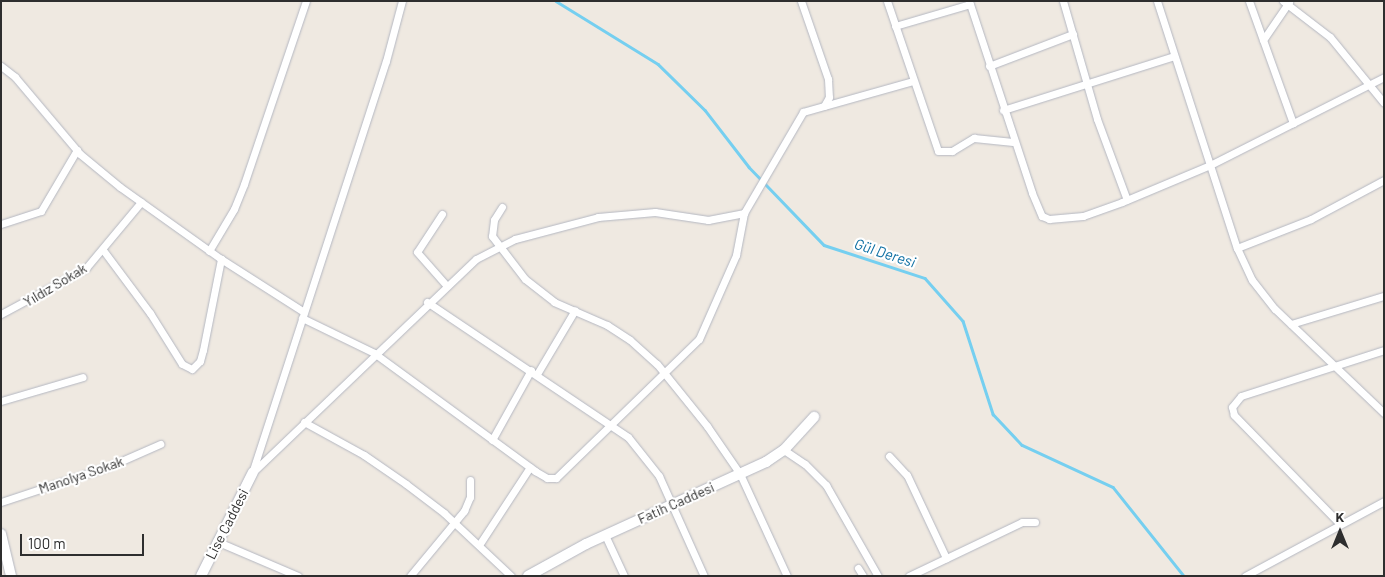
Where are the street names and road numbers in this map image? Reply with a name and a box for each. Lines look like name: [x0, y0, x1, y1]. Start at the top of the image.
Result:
street label: Yıldız Sokak: [20, 260, 90, 310]
street label: Manolya Sokak: [36, 453, 126, 497]
street label: Fatih Caddesi: [635, 479, 717, 527]
street label: Lise Caddesi: [202, 486, 252, 562]

